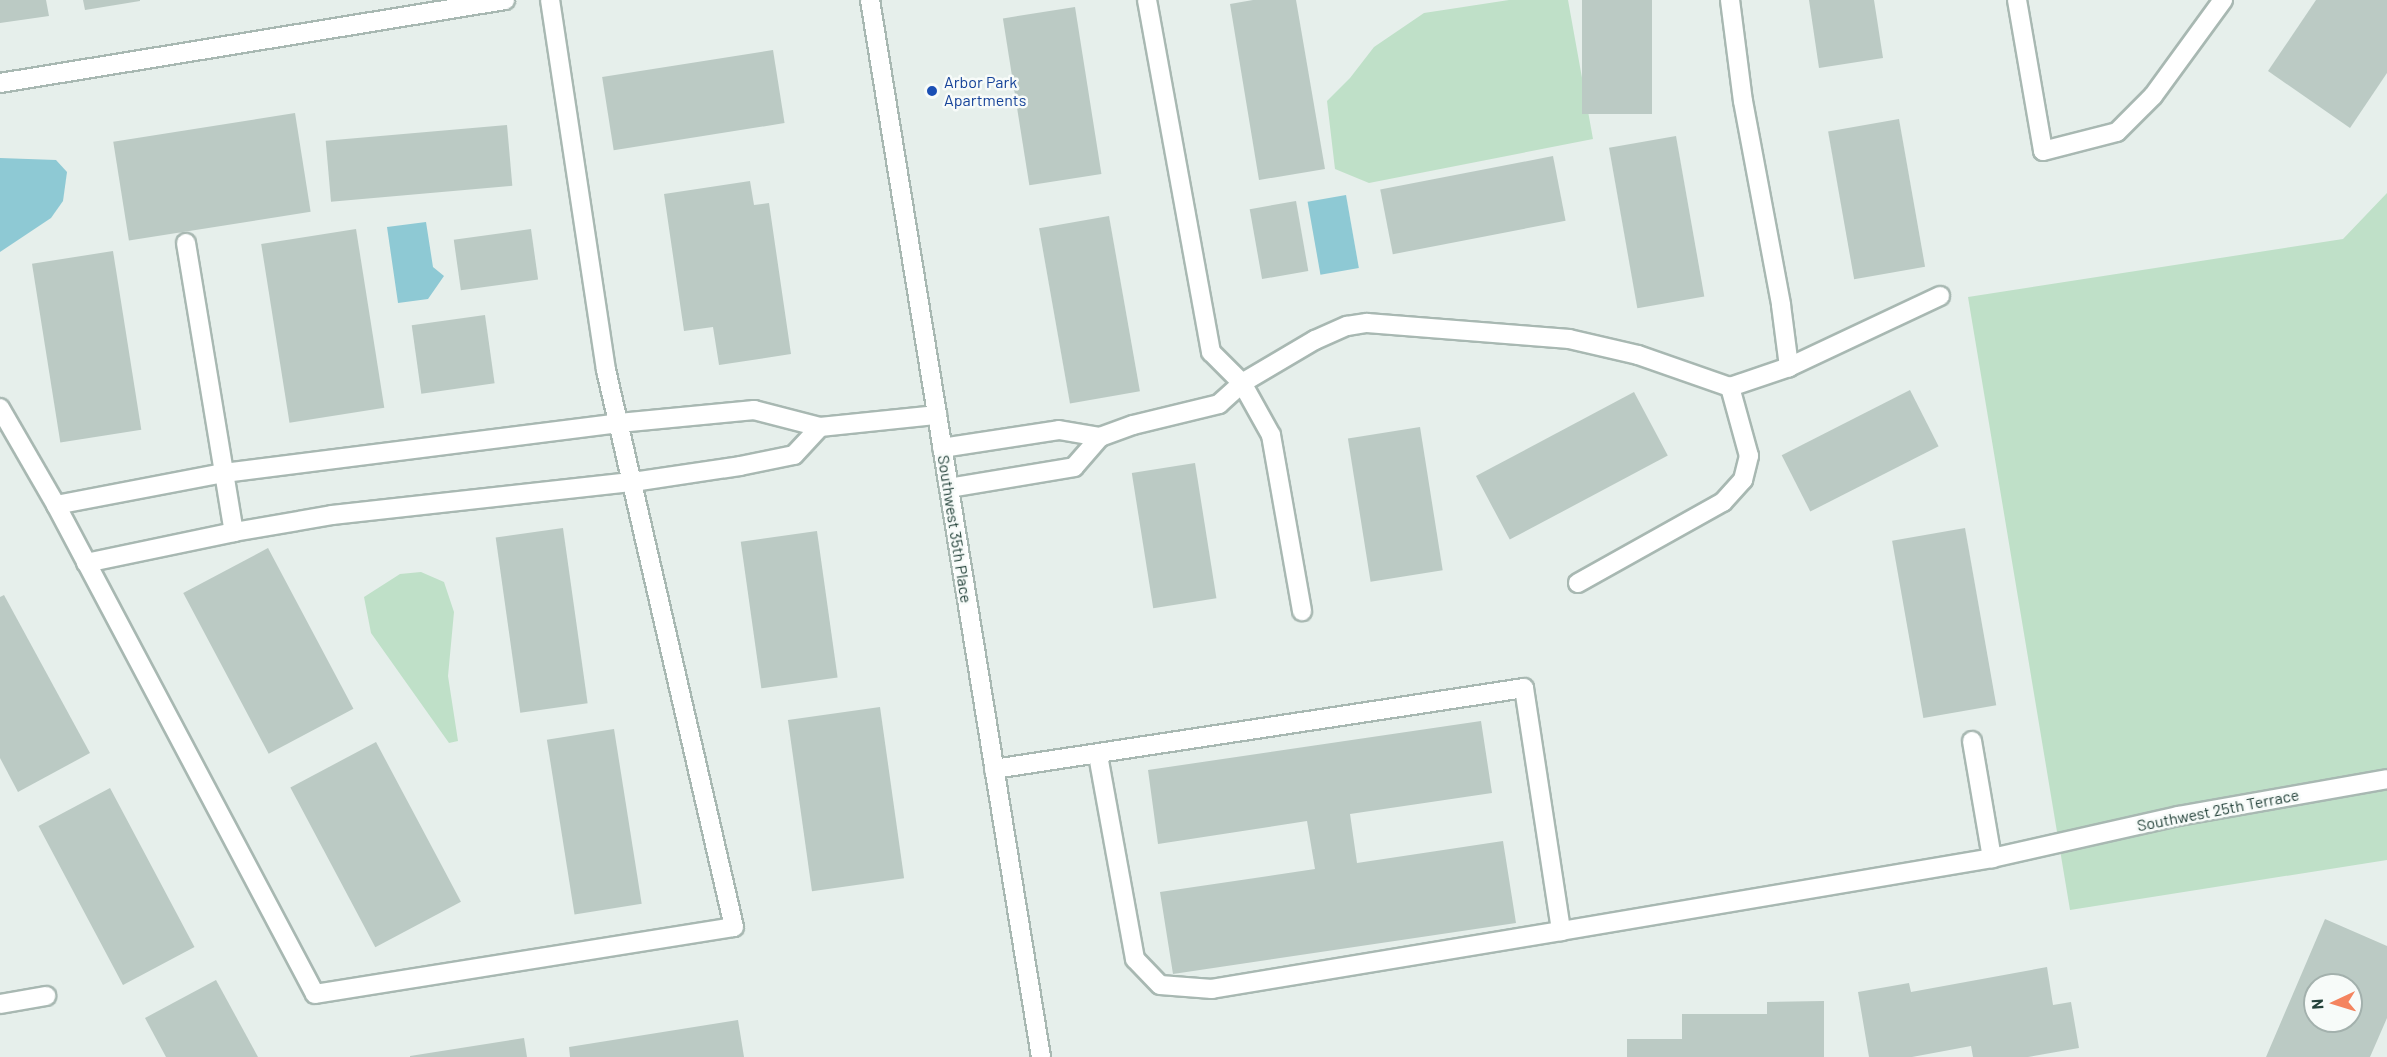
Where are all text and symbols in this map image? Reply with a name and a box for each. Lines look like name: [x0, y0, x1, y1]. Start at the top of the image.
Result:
place label: Arbor Park Apartments: [944, 72, 1026, 110]
marker: Arbor Park Apartments: [925, 84, 939, 98]
street label: Southwest 35th Place: [934, 454, 976, 604]
street label: Southwest 25th Terrace: [2135, 785, 2301, 835]
north arrow: [2303, 973, 2363, 1033]
text: N: [2307, 998, 2326, 1010]

